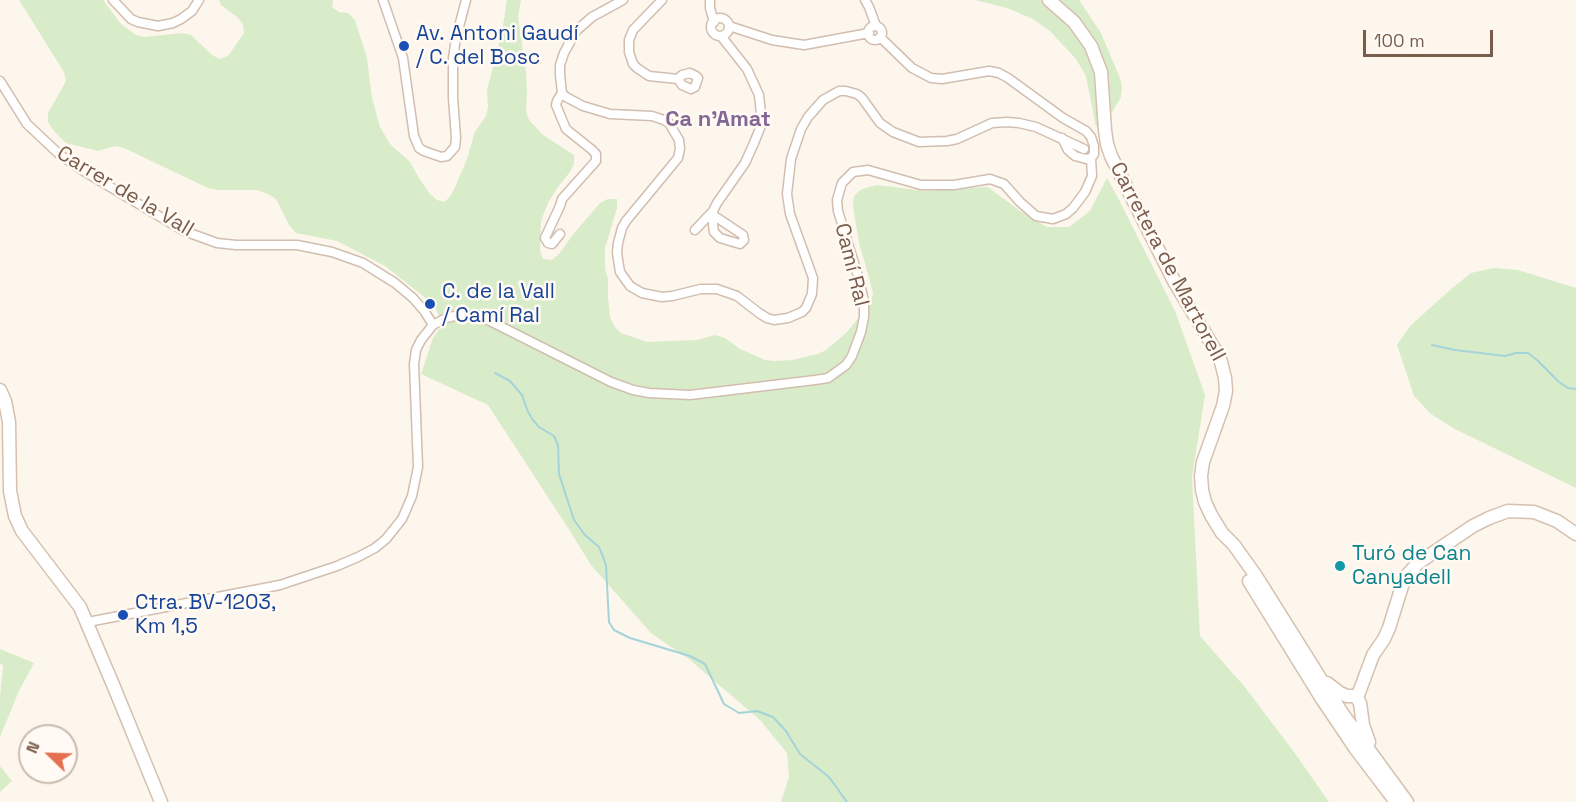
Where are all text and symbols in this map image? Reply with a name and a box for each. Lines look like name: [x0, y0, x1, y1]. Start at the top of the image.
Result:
scale bar: [1366, 18, 1496, 56]
place label: Av. Antoni Gaudí / C. del Bosc: [416, 21, 579, 71]
text: 100 m: [1374, 29, 1425, 52]
marker: Av. Antoni Gaudí / C. del Bosc: [397, 39, 411, 53]
district label: Ca n'Amat: [665, 107, 771, 133]
street label: Carrer de la Vall: [52, 141, 198, 243]
street label: Carretera de Martorell: [1104, 158, 1230, 366]
street label: Camí Ral: [829, 221, 873, 309]
place label: C. de la Vall / Camí Ral: [442, 279, 555, 329]
marker: C. de la Vall / Camí Ral: [423, 297, 437, 311]
place label: Turó de Can Canyadell: [1352, 541, 1471, 591]
marker: Turó de Can Canyadell: [1333, 559, 1347, 573]
place label: Ctra. BV-1203, Km 1,5: [135, 590, 276, 640]
marker: Ctra. BV-1203, Km 1,5: [116, 608, 130, 622]
north arrow: [18, 724, 78, 784]
text: N: [21, 739, 45, 757]

